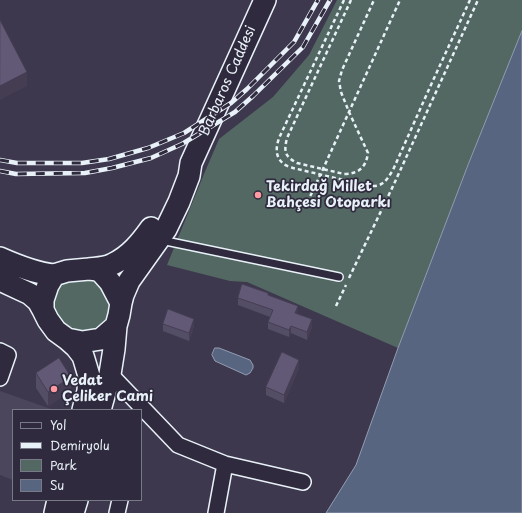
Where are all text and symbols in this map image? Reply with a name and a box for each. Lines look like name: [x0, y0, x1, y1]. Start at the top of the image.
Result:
street label: Barbaros Caddesi: [196, 23, 260, 139]
place label: Tekirdağ Millet Bahçesi Otoparkı: [266, 179, 391, 212]
marker: Tekirdağ Millet Bahçesi Otoparkı: [253, 190, 263, 200]
place label: Vedat Çeliker Cami: [62, 373, 153, 406]
marker: Vedat Çeliker Cami: [49, 384, 59, 394]
legend: [12, 409, 142, 501]
text: Yol: [50, 416, 66, 434]
text: Demiryolu: [50, 436, 110, 454]
text: Park: [50, 456, 77, 474]
text: Su: [50, 476, 64, 494]

